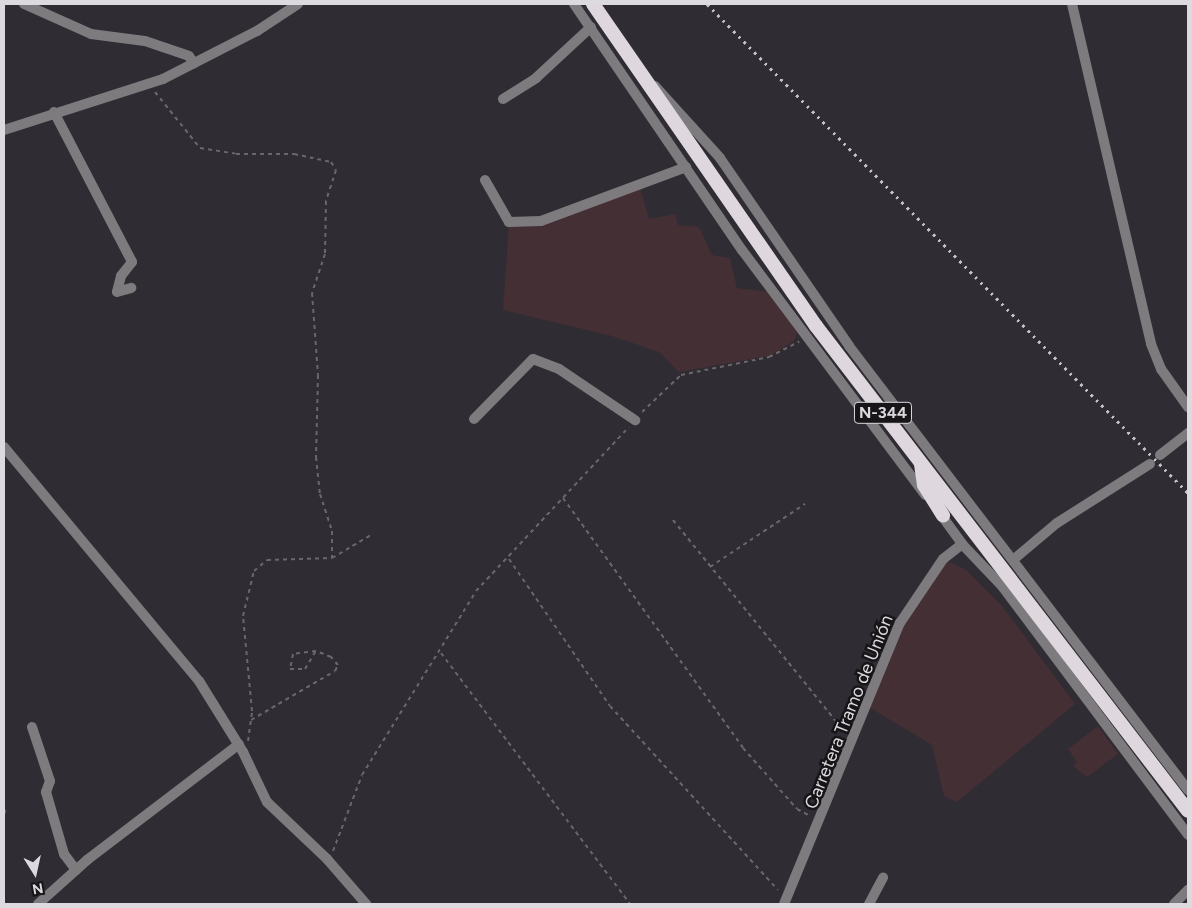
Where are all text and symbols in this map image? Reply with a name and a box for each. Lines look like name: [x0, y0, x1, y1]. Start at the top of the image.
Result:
road number: N-344: [853, 399, 913, 426]
street label: Carretera Tramo de Unión: [800, 612, 898, 812]
north arrow: [10, 848, 60, 898]
text: N: [31, 879, 45, 898]

